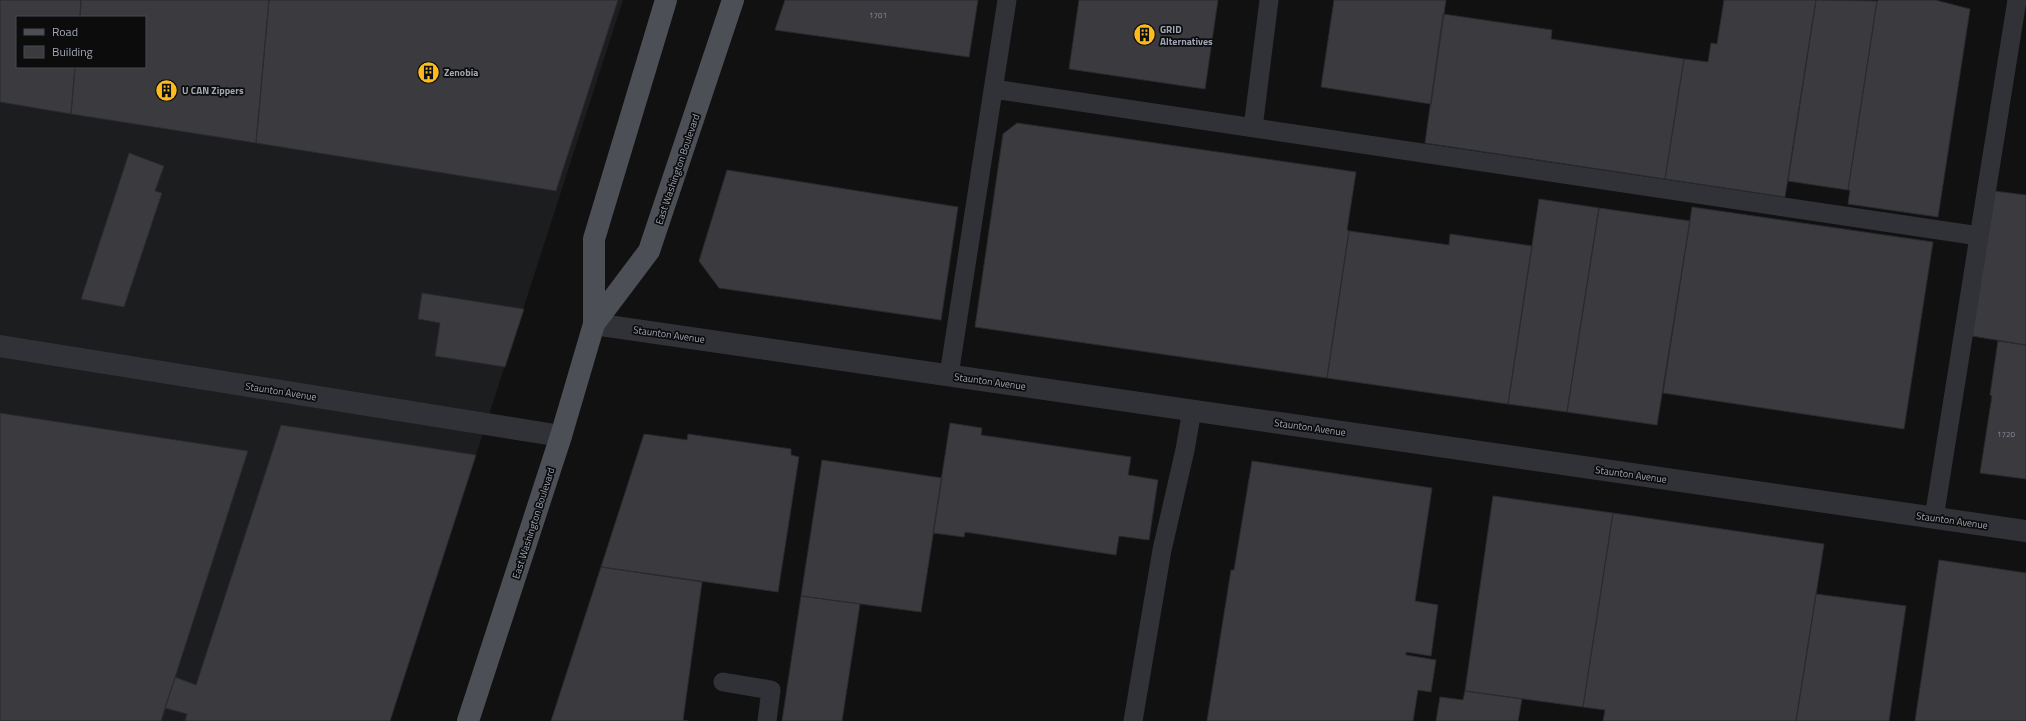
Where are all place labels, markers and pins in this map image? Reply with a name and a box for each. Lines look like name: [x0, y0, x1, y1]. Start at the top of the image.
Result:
building icon: GRID Alternatives: [1131, 22, 1157, 48]
place label: GRID Alternatives: [1160, 22, 1213, 49]
building icon: Zenobia: [416, 59, 442, 85]
place label: Zenobia: [444, 65, 478, 80]
building icon: U CAN Zippers: [154, 77, 180, 103]
place label: U CAN Zippers: [182, 83, 244, 98]

